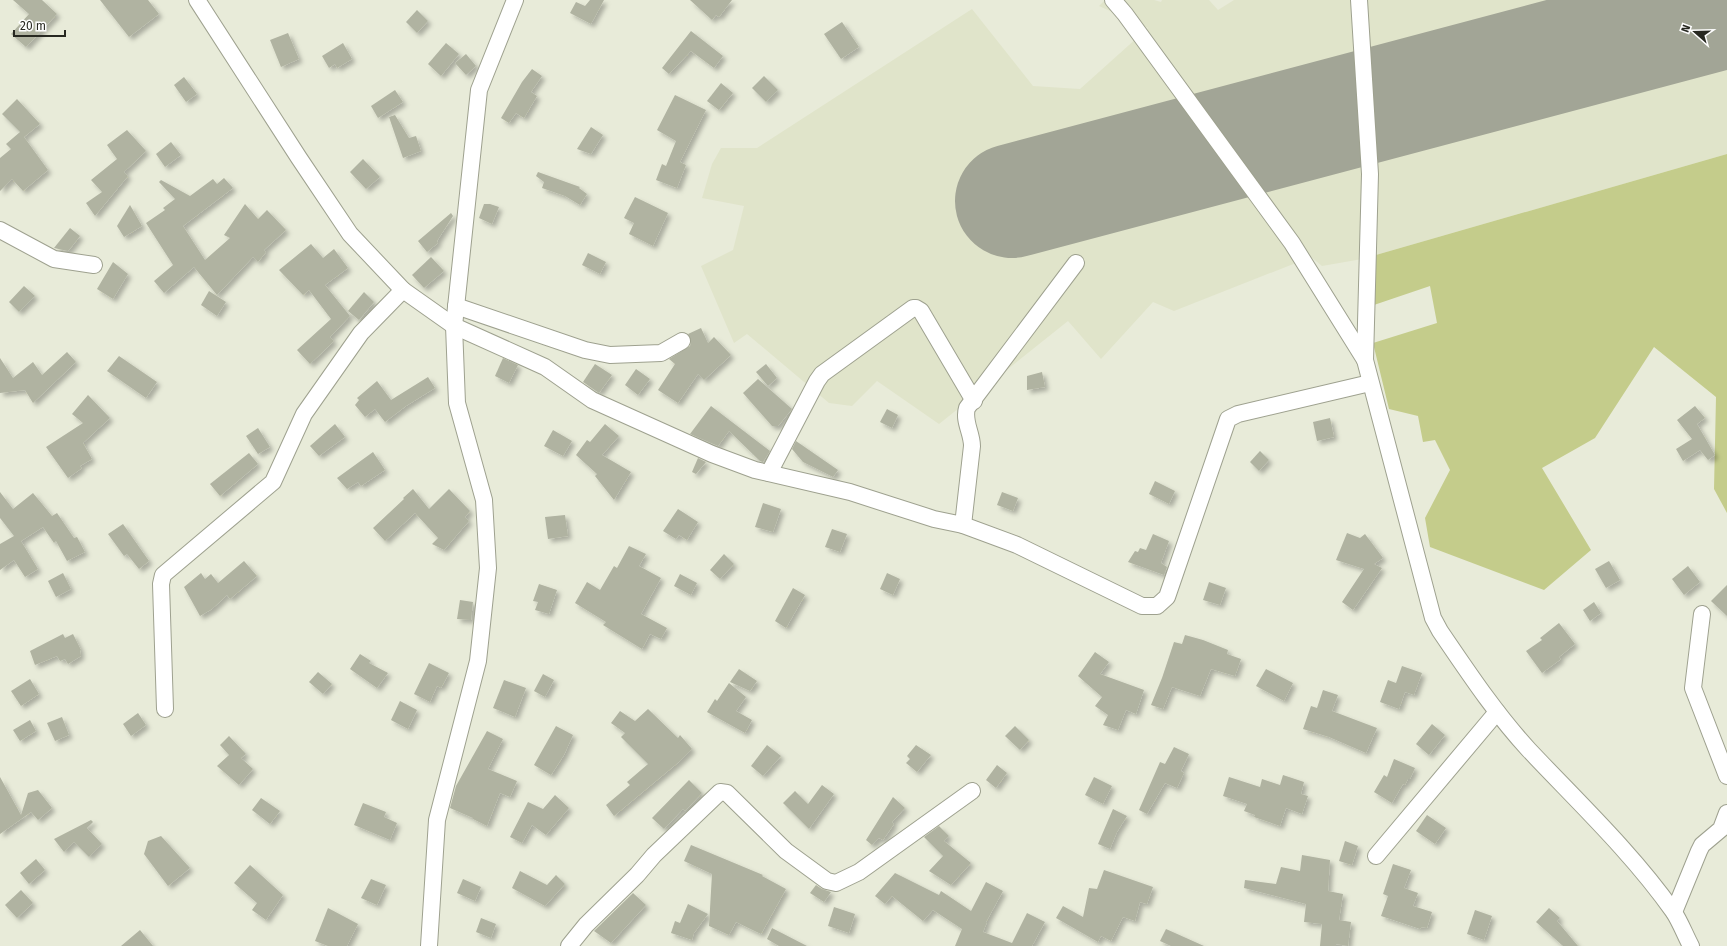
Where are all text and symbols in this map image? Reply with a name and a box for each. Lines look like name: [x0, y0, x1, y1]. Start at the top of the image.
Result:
scale bar: [14, 12, 65, 38]
north arrow: [1675, 12, 1715, 52]
text: 20 m: [20, 19, 46, 33]
text: N: [1679, 23, 1693, 34]

